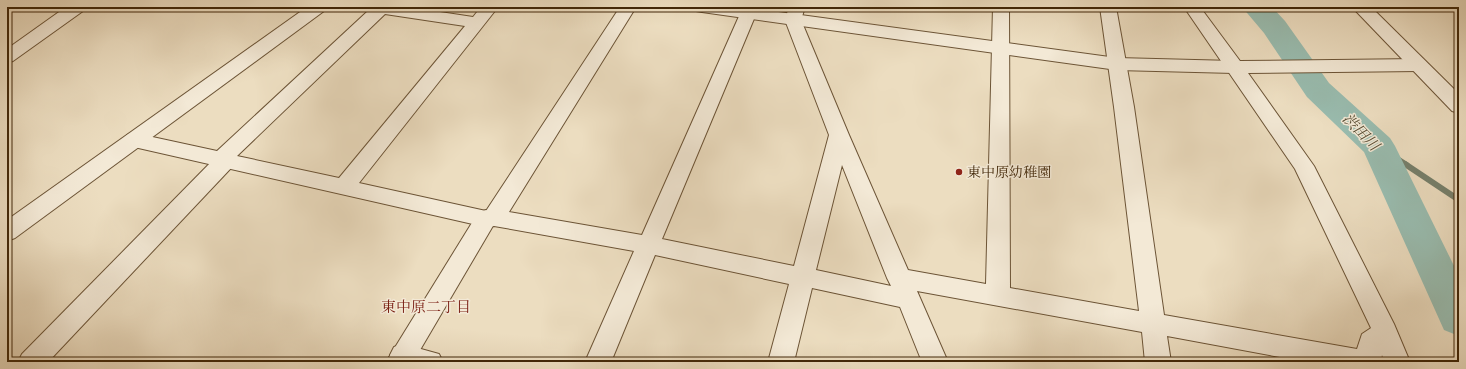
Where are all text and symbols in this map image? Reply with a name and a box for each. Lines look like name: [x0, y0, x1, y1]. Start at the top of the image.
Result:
water label: 渋田川: [1339, 110, 1384, 156]
place label: 東中原幼稚園: [967, 164, 1051, 181]
marker: 東中原幼稚園: [954, 167, 964, 177]
district label: 東中原二丁目: [381, 298, 471, 316]

